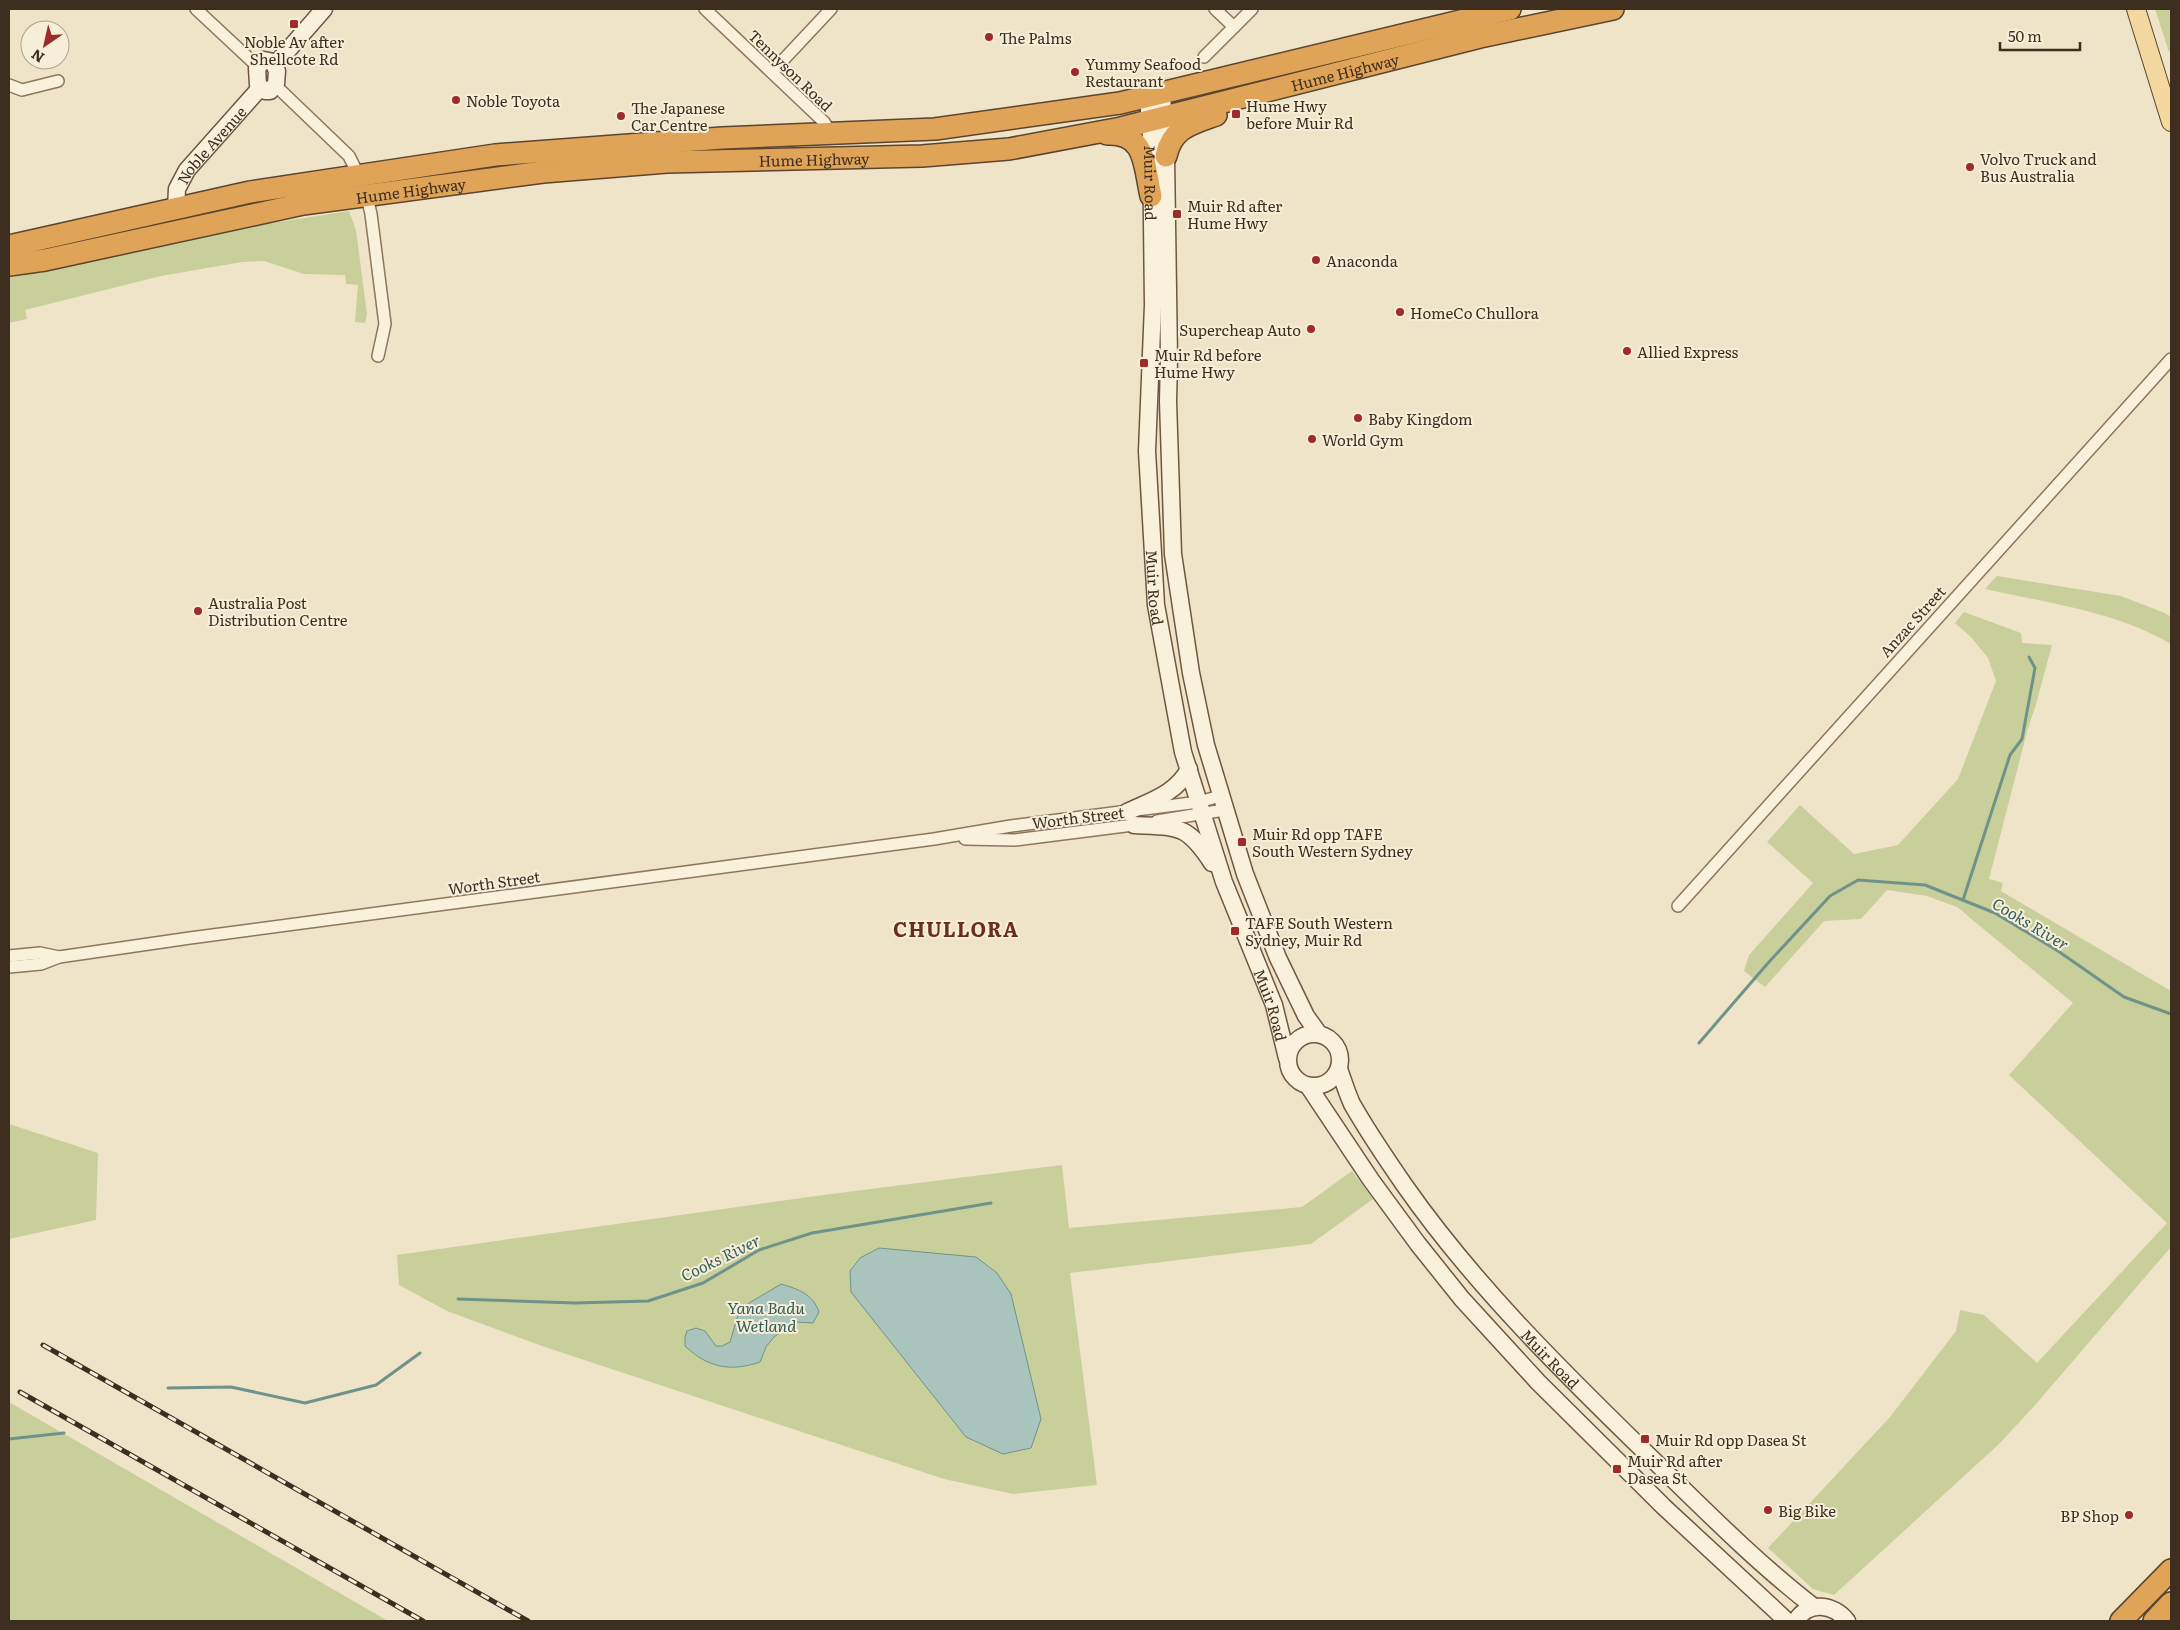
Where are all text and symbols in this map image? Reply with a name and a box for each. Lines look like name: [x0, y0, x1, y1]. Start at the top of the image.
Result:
marker: Noble Av after Shellcote Rd: [288, 18, 300, 30]
north arrow: [20, 20, 70, 70]
scale bar: [2000, 20, 2080, 52]
street label: Tennyson Road: [744, 24, 838, 116]
text: 50 m: [2008, 24, 2042, 47]
place label: The Palms: [999, 26, 1072, 49]
place label: Noble Av after Shellcote Rd: [244, 30, 344, 70]
marker: The Palms: [983, 31, 995, 43]
text: N: [27, 45, 48, 68]
street label: Hume Highway: [1288, 46, 1402, 96]
place label: Yummy Seafood Restaurant: [1085, 52, 1201, 92]
marker: Yummy Seafood Restaurant: [1069, 66, 1081, 78]
place label: Noble Toyota: [466, 89, 561, 112]
marker: Noble Toyota: [450, 94, 462, 106]
place label: Hume Hwy before Muir Rd: [1246, 94, 1353, 134]
place label: The Japanese Car Centre: [631, 96, 725, 136]
street label: Noble Avenue: [170, 100, 251, 188]
marker: Hume Hwy before Muir Rd: [1230, 108, 1242, 120]
marker: The Japanese Car Centre: [615, 110, 627, 122]
street label: Muir Road: [1140, 145, 1163, 221]
street label: Hume Highway: [758, 146, 870, 171]
place label: Volvo Truck and Bus Australia: [1980, 147, 2097, 187]
marker: Volvo Truck and Bus Australia: [1964, 161, 1976, 173]
street label: Hume Highway: [354, 171, 468, 208]
place label: Muir Rd after Hume Hwy: [1187, 194, 1282, 234]
marker: Muir Rd after Hume Hwy: [1171, 208, 1183, 220]
place label: Anaconda: [1326, 249, 1399, 272]
marker: Anaconda: [1310, 254, 1322, 266]
place label: HomeCo Chullora: [1410, 301, 1540, 324]
marker: HomeCo Chullora: [1394, 306, 1406, 318]
place label: Supercheap Auto: [1179, 318, 1301, 341]
marker: Supercheap Auto: [1305, 323, 1317, 335]
place label: Allied Express: [1637, 340, 1738, 363]
place label: Muir Rd before Hume Hwy: [1154, 343, 1262, 383]
marker: Allied Express: [1621, 345, 1633, 357]
marker: Muir Rd before Hume Hwy: [1138, 357, 1150, 369]
place label: Baby Kingdom: [1368, 407, 1473, 430]
marker: Baby Kingdom: [1352, 412, 1364, 424]
place label: World Gym: [1322, 428, 1404, 451]
marker: World Gym: [1306, 433, 1318, 445]
street label: Muir Road: [1141, 549, 1171, 627]
street label: Anzac Street: [1874, 580, 1950, 662]
place label: Australia Post Distribution Centre: [208, 591, 348, 631]
marker: Australia Post Distribution Centre: [192, 605, 204, 617]
street label: Worth Street: [1031, 800, 1125, 834]
place label: Muir Rd opp TAFE South Western Sydney: [1252, 822, 1413, 862]
marker: Muir Rd opp TAFE South Western Sydney: [1236, 836, 1248, 848]
street label: Worth Street: [447, 864, 541, 900]
water label: Cooks River: [1988, 891, 2074, 955]
place label: TAFE South Western Sydney, Muir Rd: [1245, 911, 1393, 951]
district label: CHULLORA: [893, 913, 1019, 943]
marker: TAFE South Western Sydney, Muir Rd: [1229, 925, 1241, 937]
street label: Muir Road: [1249, 965, 1294, 1043]
water label: Cooks River: [676, 1227, 764, 1287]
water label: Yana Badu Wetland: [727, 1295, 805, 1337]
street label: Muir Road: [1517, 1323, 1585, 1393]
place label: Muir Rd opp Dasea St: [1655, 1428, 1806, 1451]
marker: Muir Rd opp Dasea St: [1639, 1433, 1651, 1445]
place label: Muir Rd after Dasea St: [1627, 1449, 1722, 1489]
marker: Muir Rd after Dasea St: [1611, 1463, 1623, 1475]
place label: Big Bike: [1778, 1499, 1836, 1522]
marker: Big Bike: [1762, 1504, 1774, 1516]
place label: BP Shop: [2060, 1504, 2119, 1527]
marker: BP Shop: [2123, 1509, 2135, 1521]

